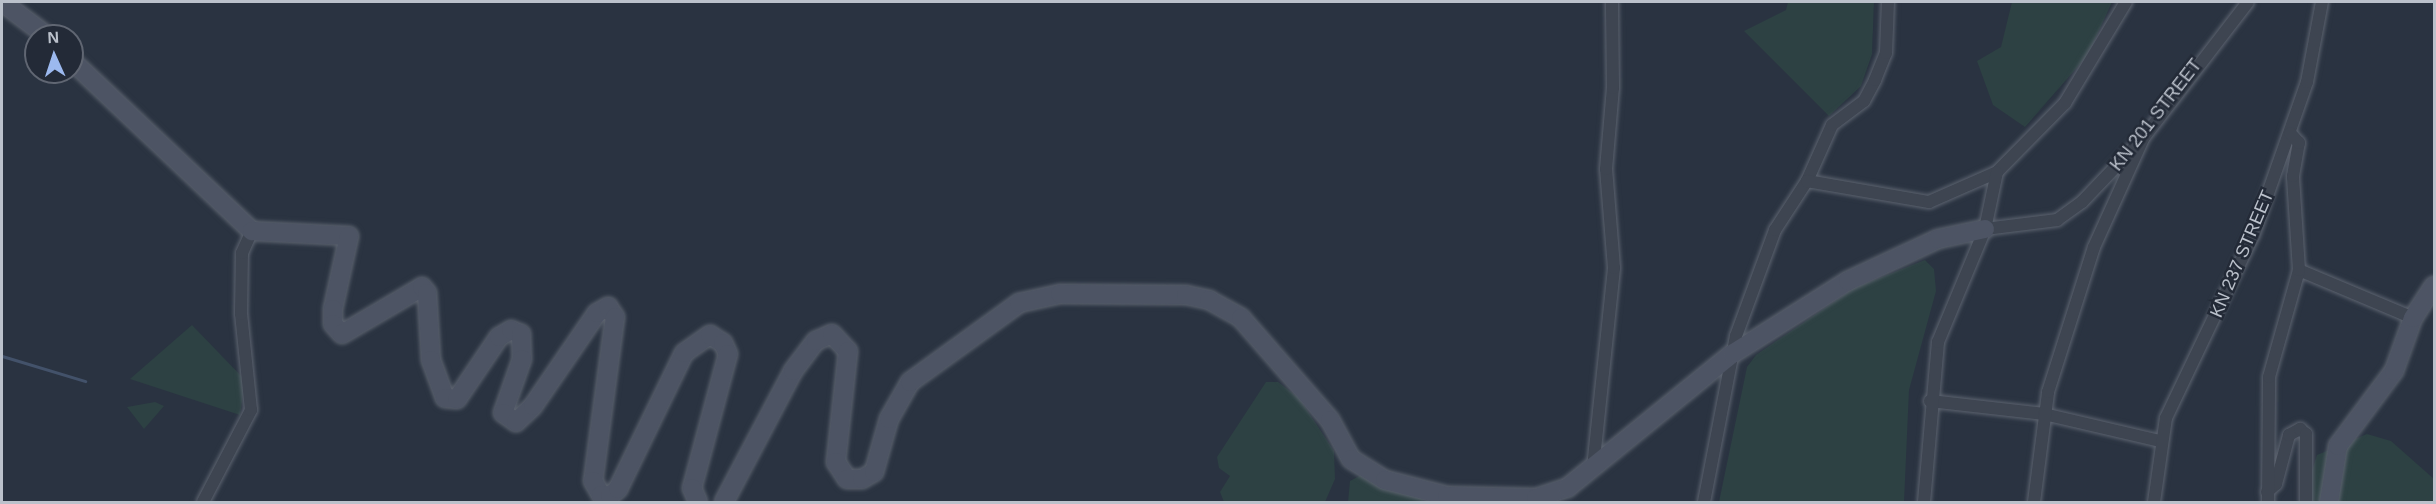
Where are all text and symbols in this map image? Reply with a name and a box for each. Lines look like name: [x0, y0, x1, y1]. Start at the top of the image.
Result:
north arrow: [24, 24, 84, 84]
text: N: [47, 29, 59, 46]
street label: KN 201 STREET: [2106, 55, 2206, 175]
street label: KN 237 STREET: [2205, 187, 2279, 321]

